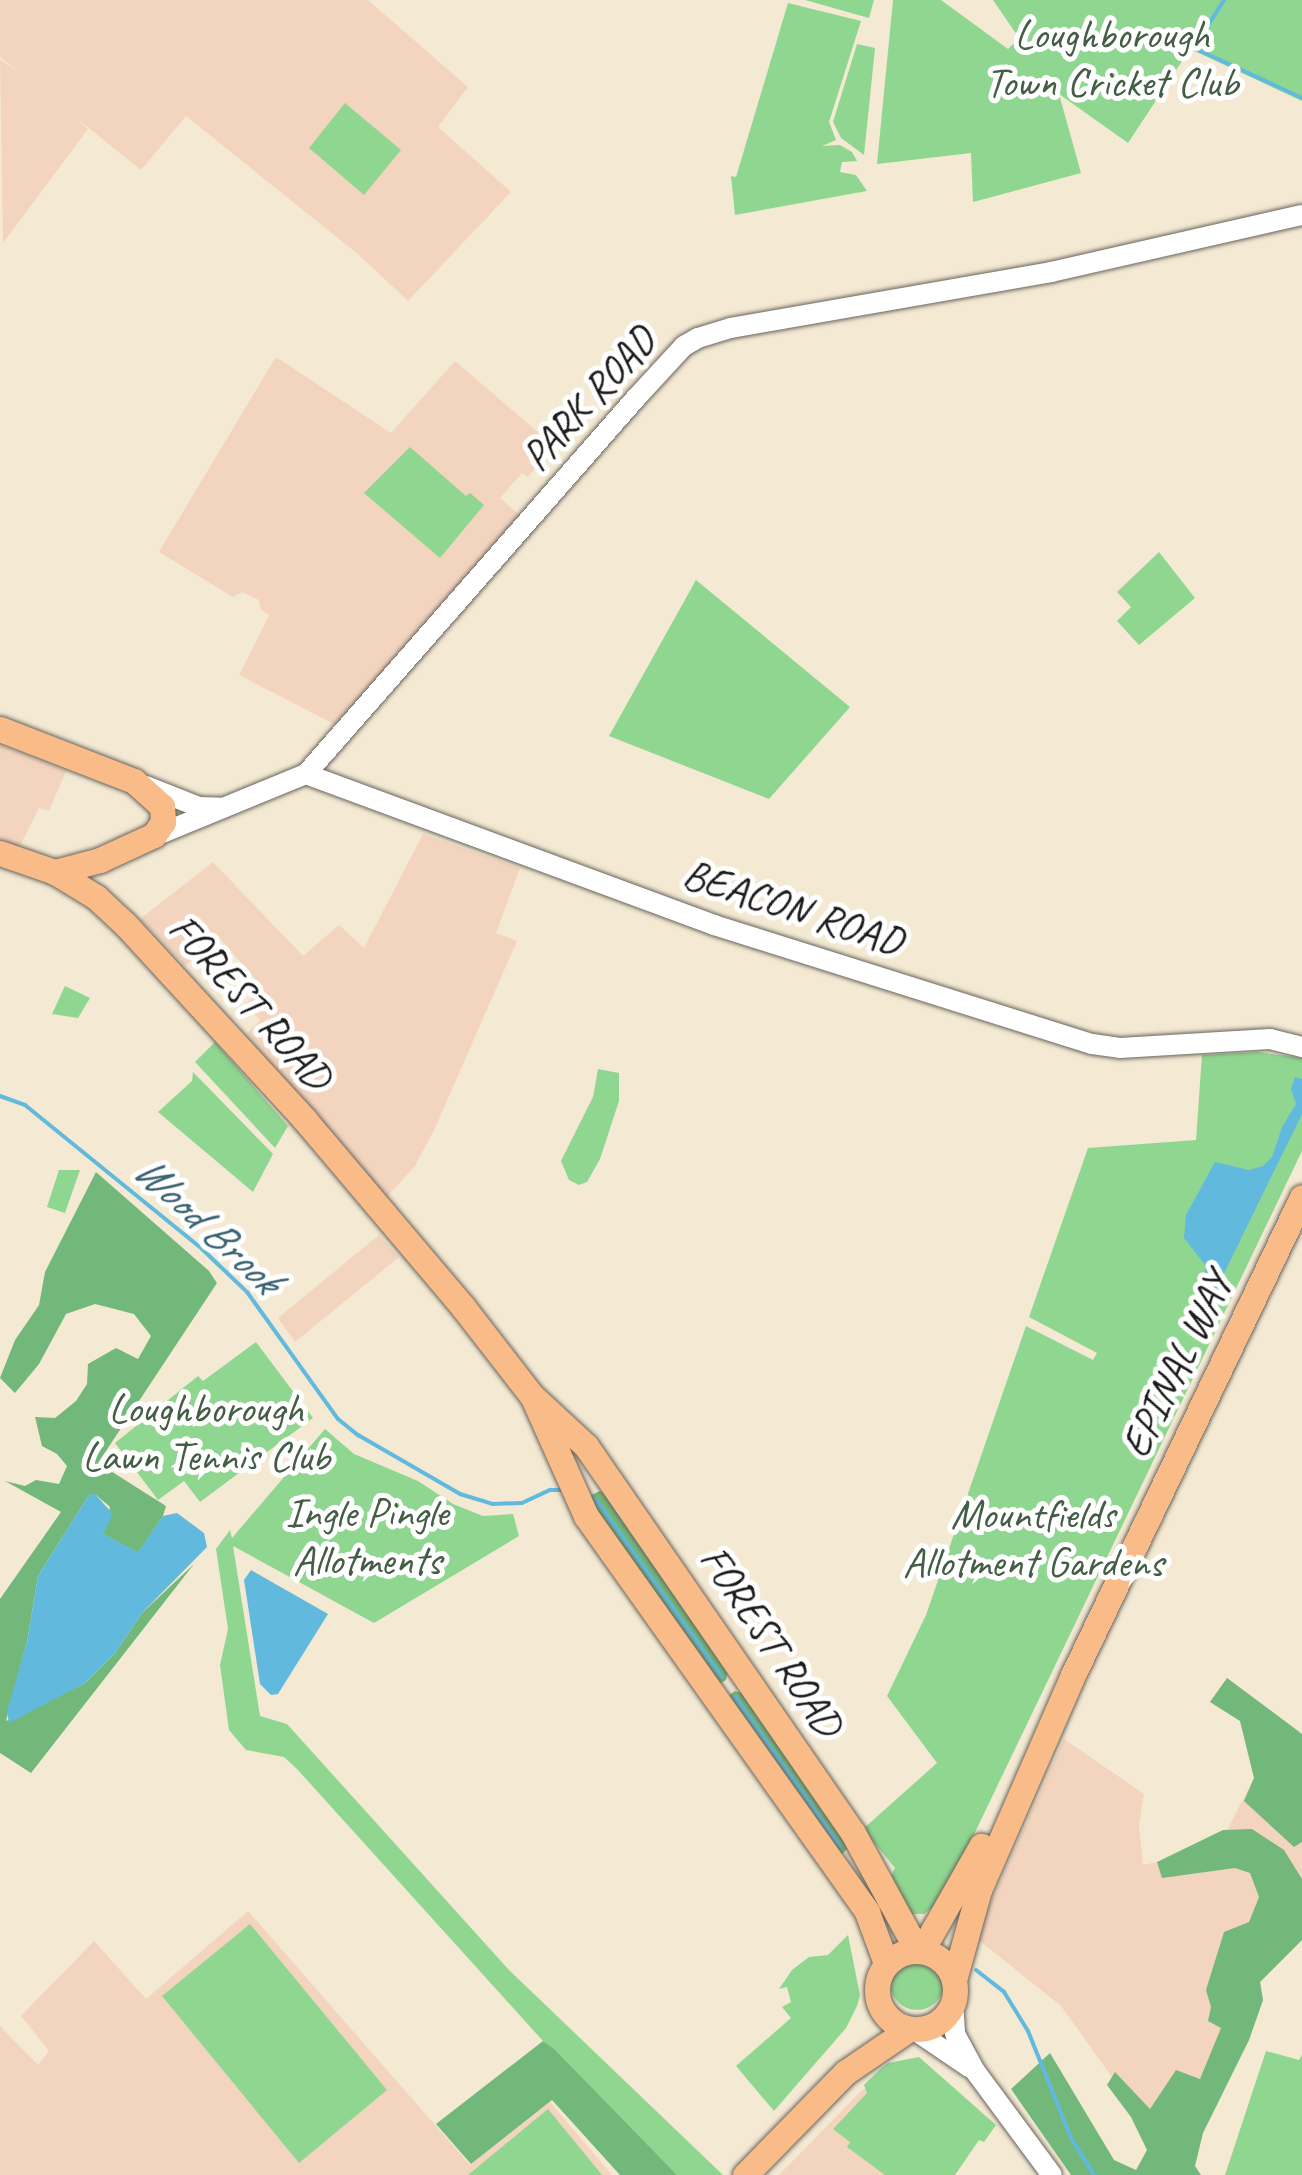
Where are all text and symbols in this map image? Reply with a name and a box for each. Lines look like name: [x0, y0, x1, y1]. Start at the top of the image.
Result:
park label: Loughborough Town Cricket Club: [986, 10, 1238, 108]
street label: PARK ROAD: [511, 316, 667, 482]
street label: BEACON ROAD: [677, 849, 909, 967]
street label: FOREST ROAD: [157, 903, 343, 1101]
water label: Wood Brook: [123, 1143, 291, 1305]
street label: EPINAL WAY: [1111, 1264, 1243, 1466]
park label: Loughborough Lawn Tennis Club: [83, 1384, 329, 1482]
park label: Ingle Pingle Allotments: [285, 1488, 449, 1586]
park label: Mountfields Allotment Gardens: [902, 1490, 1164, 1588]
street label: FOREST ROAD: [688, 1535, 854, 1747]

